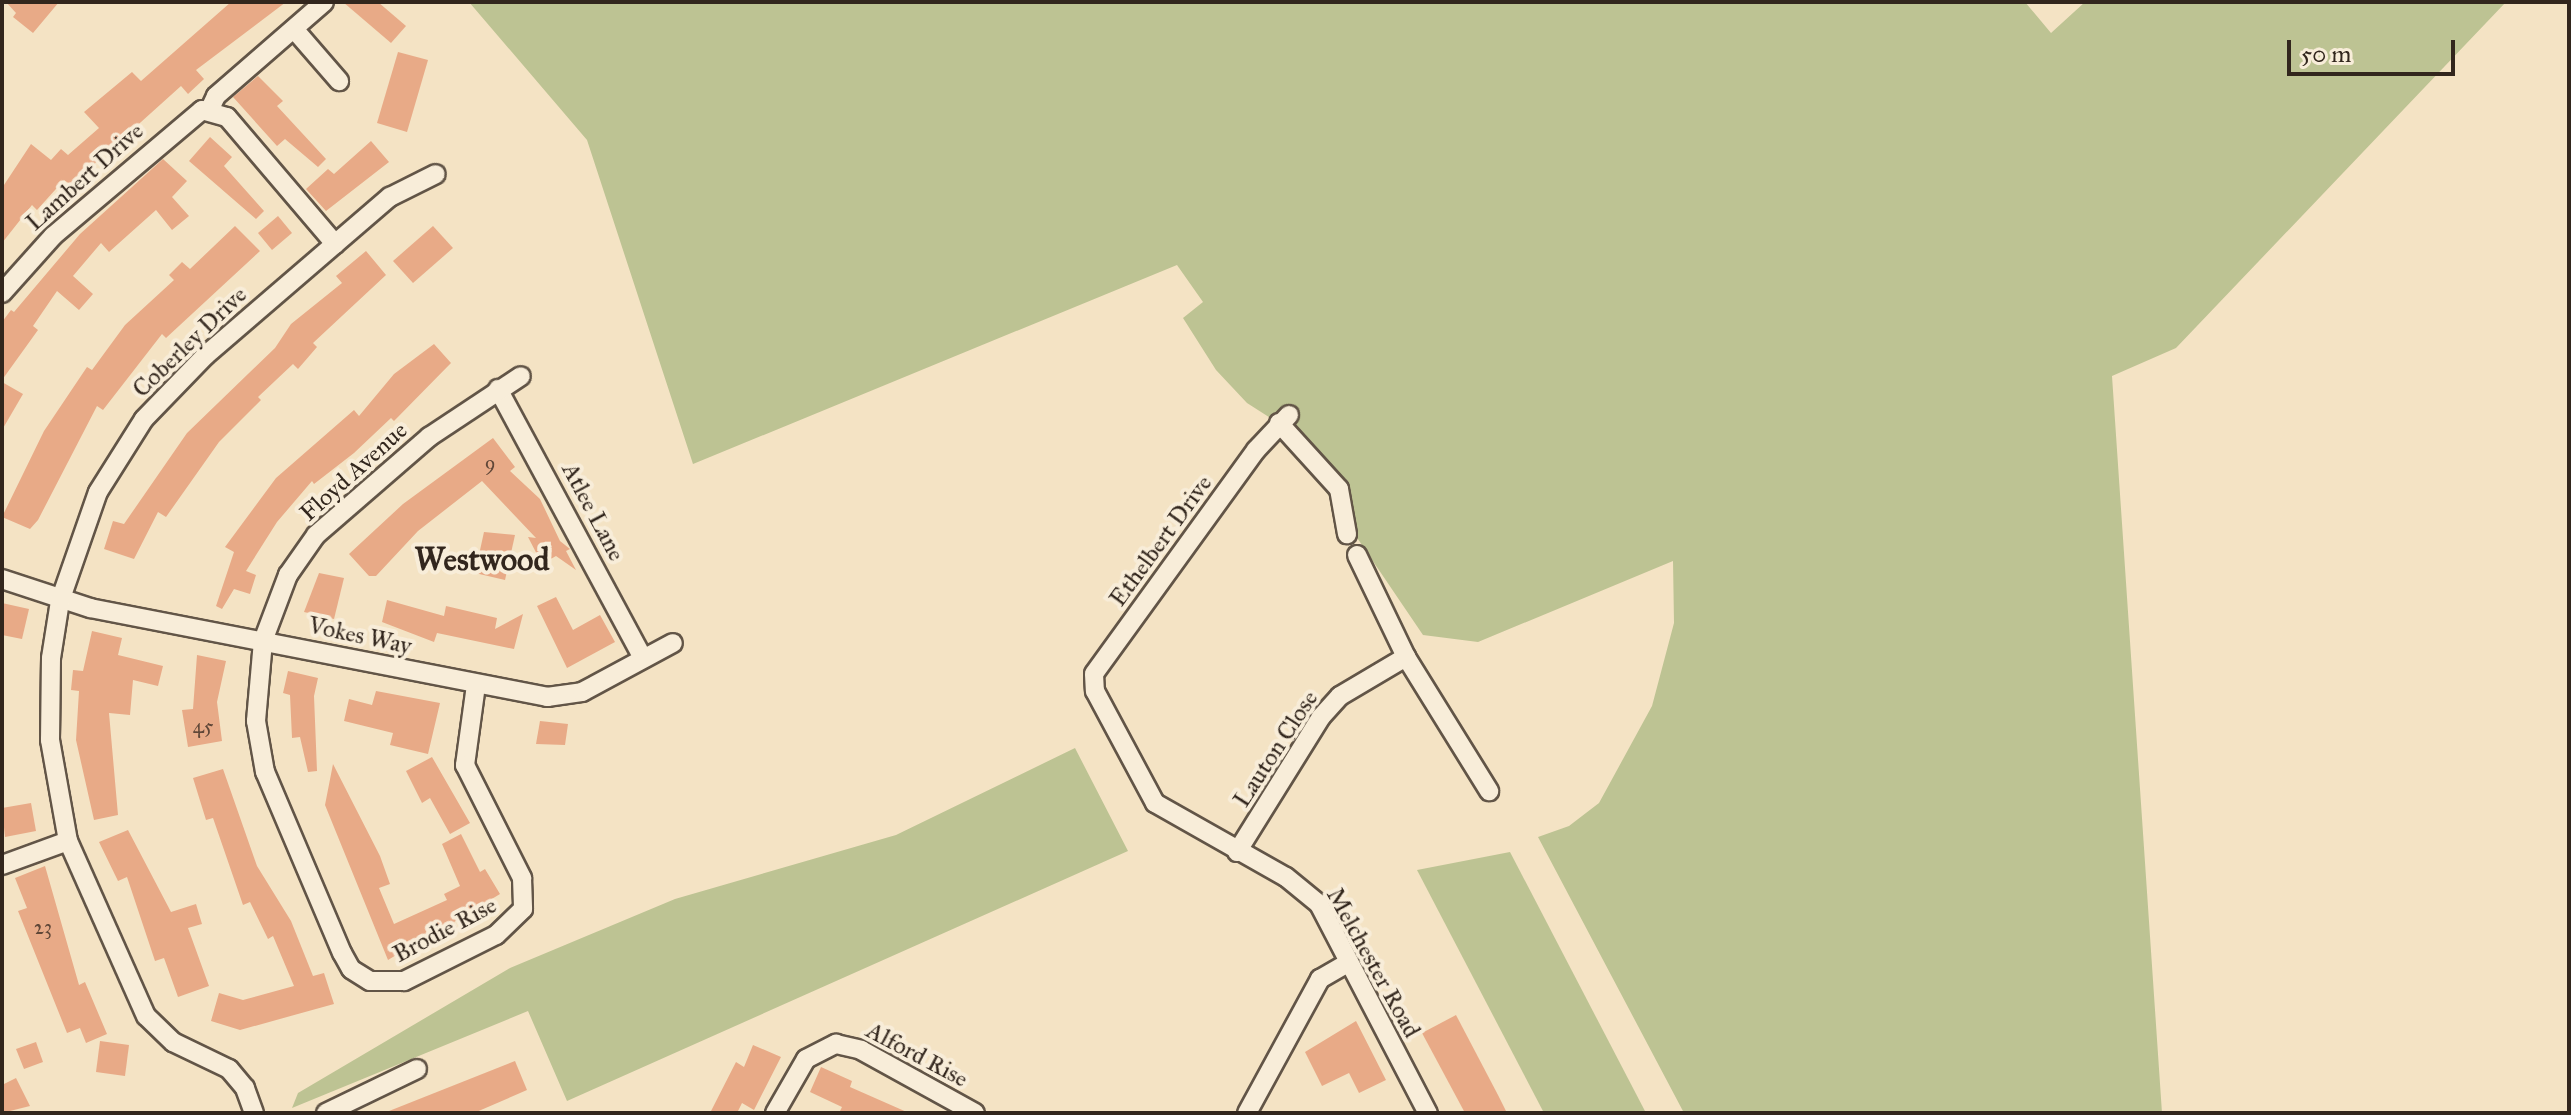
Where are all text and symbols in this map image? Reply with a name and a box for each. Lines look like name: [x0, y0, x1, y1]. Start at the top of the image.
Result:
scale bar: [2291, 24, 2459, 74]
text: 50 m: [2301, 39, 2351, 69]
street label: Lambert Drive: [20, 117, 150, 237]
street label: Coberley Drive: [127, 280, 253, 404]
street label: Floyd Avenue: [294, 416, 414, 528]
house number: 9: [485, 451, 495, 475]
street label: Atlee Lane: [555, 458, 631, 566]
street label: Ethelbert Drive: [1104, 470, 1218, 612]
district label: Westwood: [415, 541, 549, 579]
street label: Vokes Way: [306, 611, 414, 661]
street label: Lauton Close: [1228, 685, 1324, 813]
house number: 45: [193, 714, 213, 738]
street label: Melchester Road: [1320, 883, 1426, 1043]
street label: Brodie Rise: [388, 891, 502, 969]
house number: 23: [34, 915, 52, 939]
street label: Alford Rise: [861, 1016, 973, 1094]

